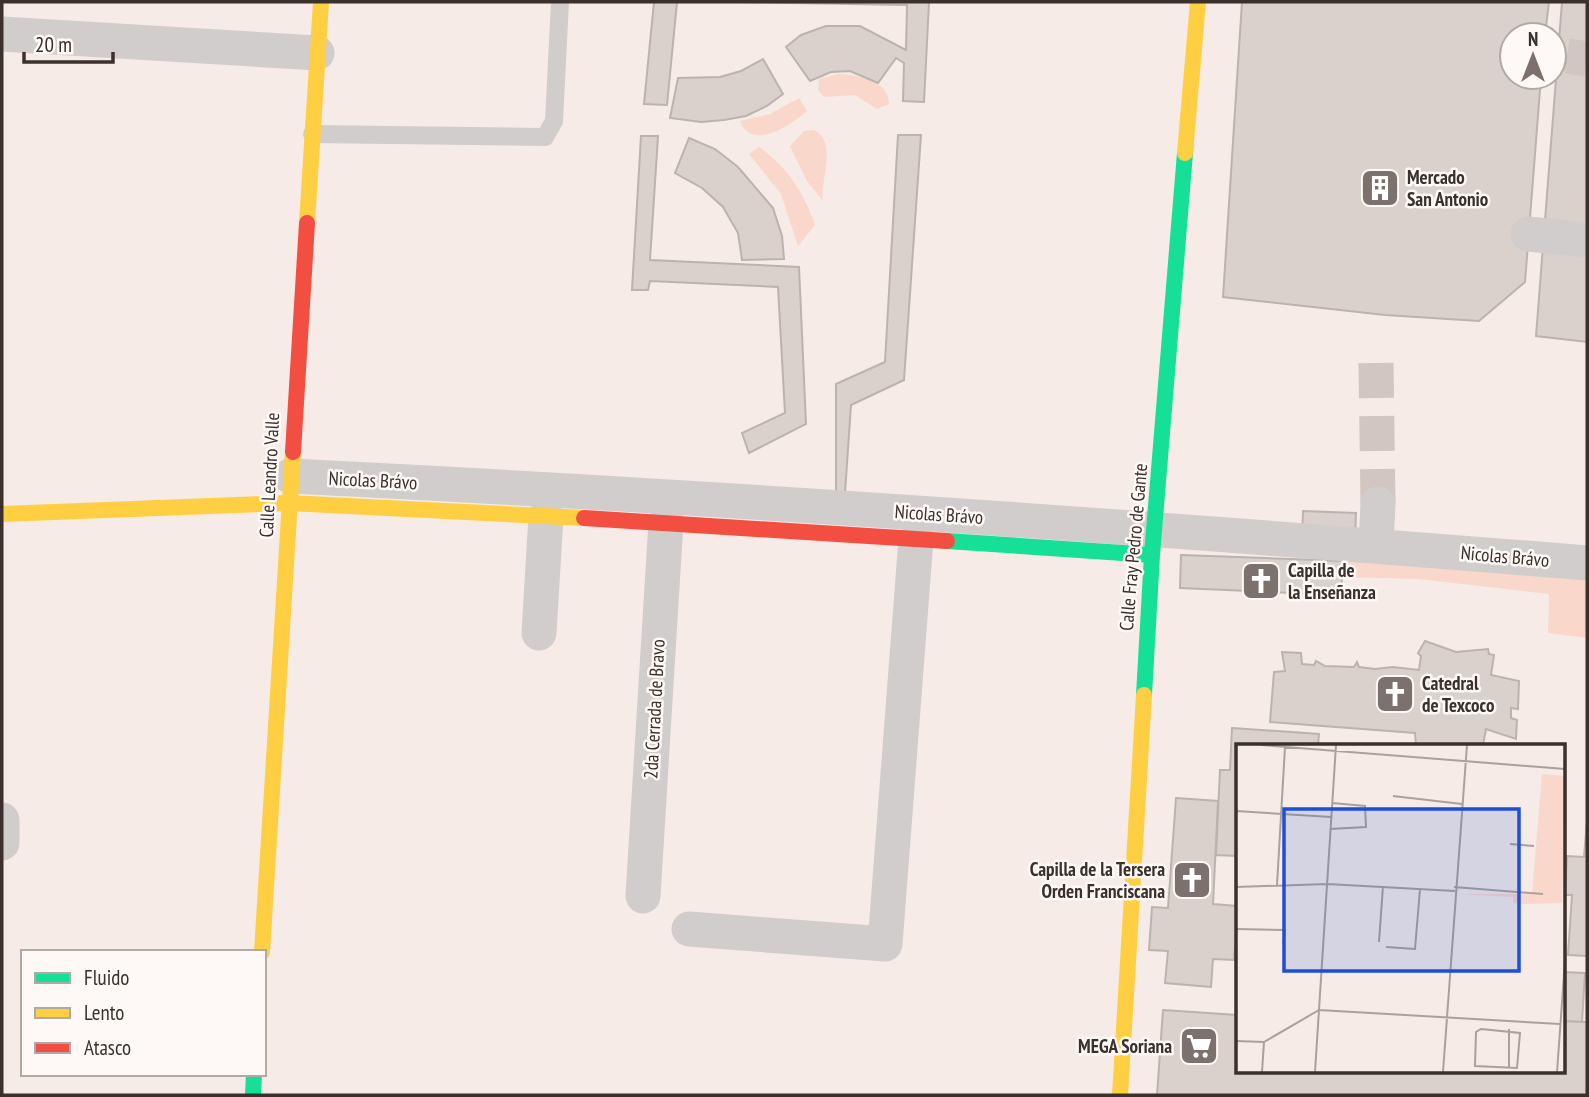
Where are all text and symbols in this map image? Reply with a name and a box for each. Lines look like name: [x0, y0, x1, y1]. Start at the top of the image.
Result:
scale bar: [24, 21, 114, 65]
north arrow: [1498, 21, 1568, 91]
text: N: [1528, 27, 1538, 51]
text: 20 m: [35, 31, 72, 58]
place label: Mercado San Antonio: [1407, 165, 1488, 211]
building icon: Mercado San Antonio: [1359, 167, 1401, 209]
street label: Calle Leandro Valle: [254, 412, 284, 538]
street label: Calle Fray Pedro de Gante: [1114, 462, 1152, 632]
street label: Nicolas Brávo: [328, 466, 418, 494]
street label: Nicolas Brávo: [894, 499, 984, 529]
street label: Nicolas Brávo: [1460, 540, 1550, 572]
place label: Capilla de la Enseñanza: [1288, 558, 1376, 604]
church icon: Capilla de la Enseñanza: [1240, 560, 1282, 602]
street label: 2da Cerrada de Bravo: [638, 639, 670, 779]
place label: Catedral de Texcoco: [1422, 671, 1494, 717]
church icon: Catedral de Texcoco: [1374, 673, 1416, 715]
inset map: [1236, 744, 1564, 1072]
place label: Capilla de la Tersera Orden Franciscana: [1030, 857, 1165, 903]
church icon: Capilla de la Tersera Orden Franciscana: [1171, 859, 1213, 901]
legend: [21, 950, 266, 1076]
text: Fluido: [84, 964, 129, 991]
text: Lento: [84, 999, 124, 1026]
supermarket icon: MEGA Soriana: [1178, 1025, 1220, 1067]
text: Atasco: [84, 1034, 131, 1061]
place label: MEGA Soriana: [1078, 1034, 1172, 1058]

